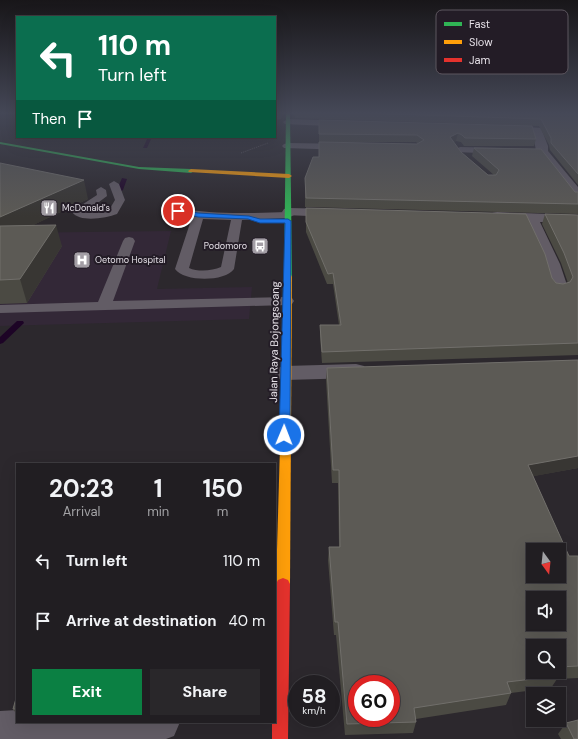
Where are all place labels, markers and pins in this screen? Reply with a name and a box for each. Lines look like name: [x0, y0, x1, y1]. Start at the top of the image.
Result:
pin: [161, 194, 195, 228]
restaurant icon: McDonald's: [39, 198, 59, 218]
place label: McDonald's: [62, 202, 110, 214]
bus stop icon: Podomoro: [250, 236, 270, 256]
place label: Podomoro: [204, 240, 247, 252]
hospital icon: Oetomo Hospital: [72, 250, 92, 270]
place label: Oetomo Hospital: [95, 254, 166, 266]

